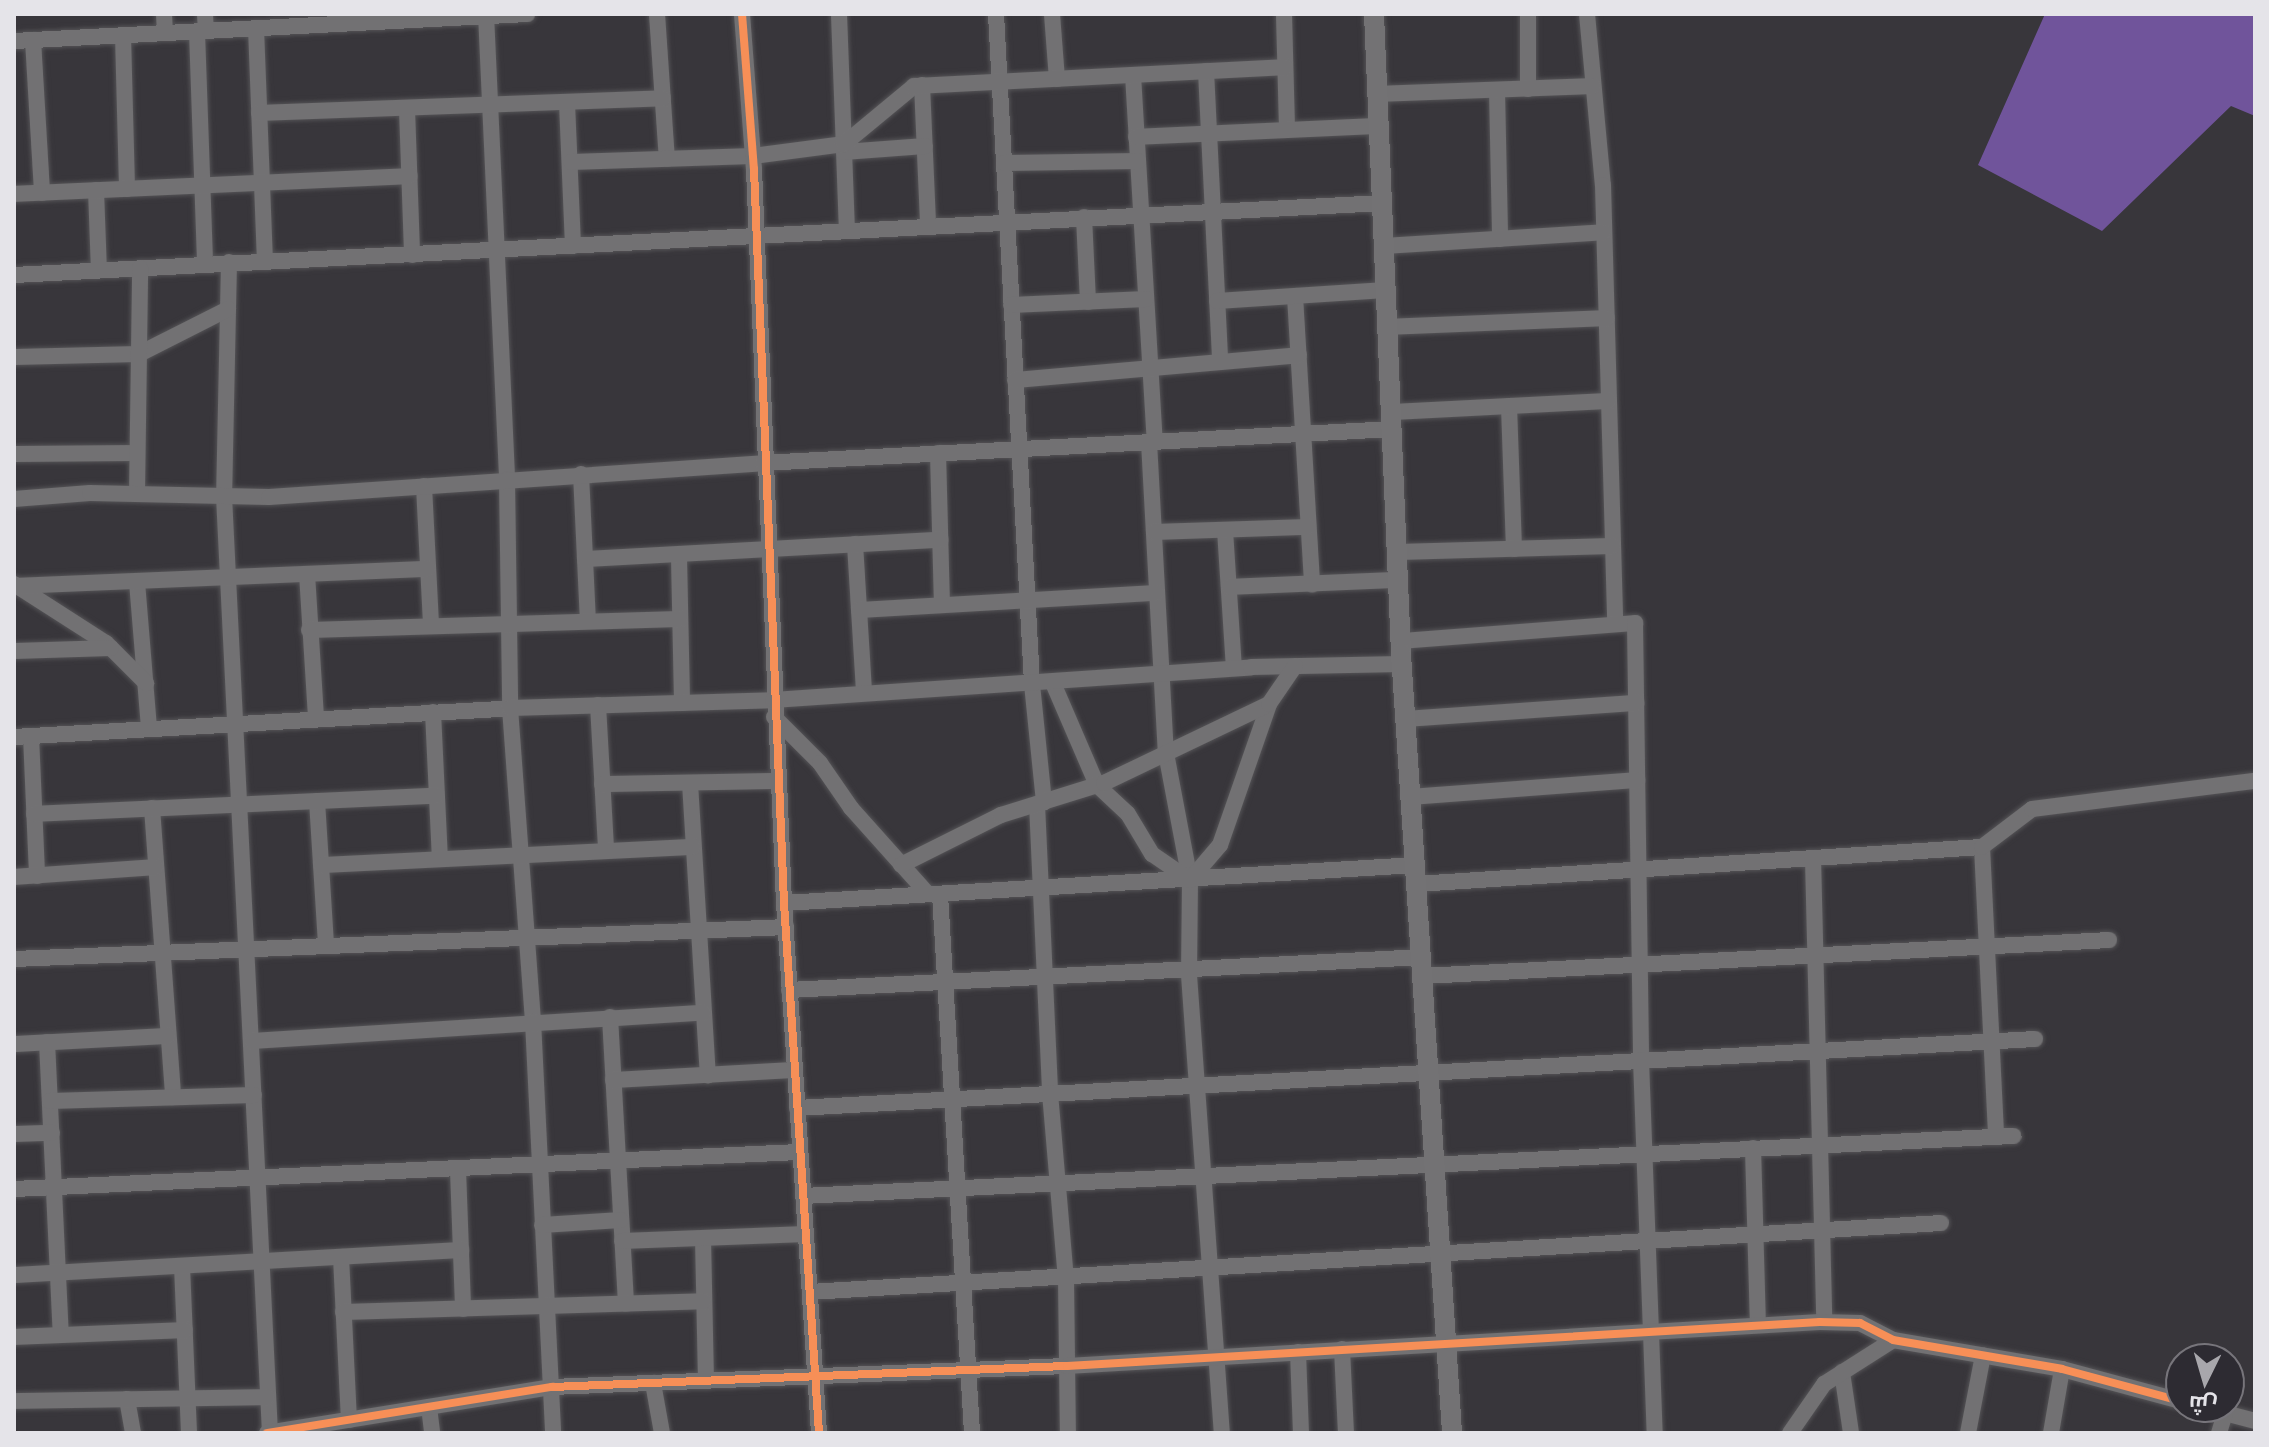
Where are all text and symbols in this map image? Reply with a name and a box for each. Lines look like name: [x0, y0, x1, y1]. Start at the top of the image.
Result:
north arrow: [2165, 1343, 2245, 1423]
text: ش: [2188, 1391, 2218, 1420]

